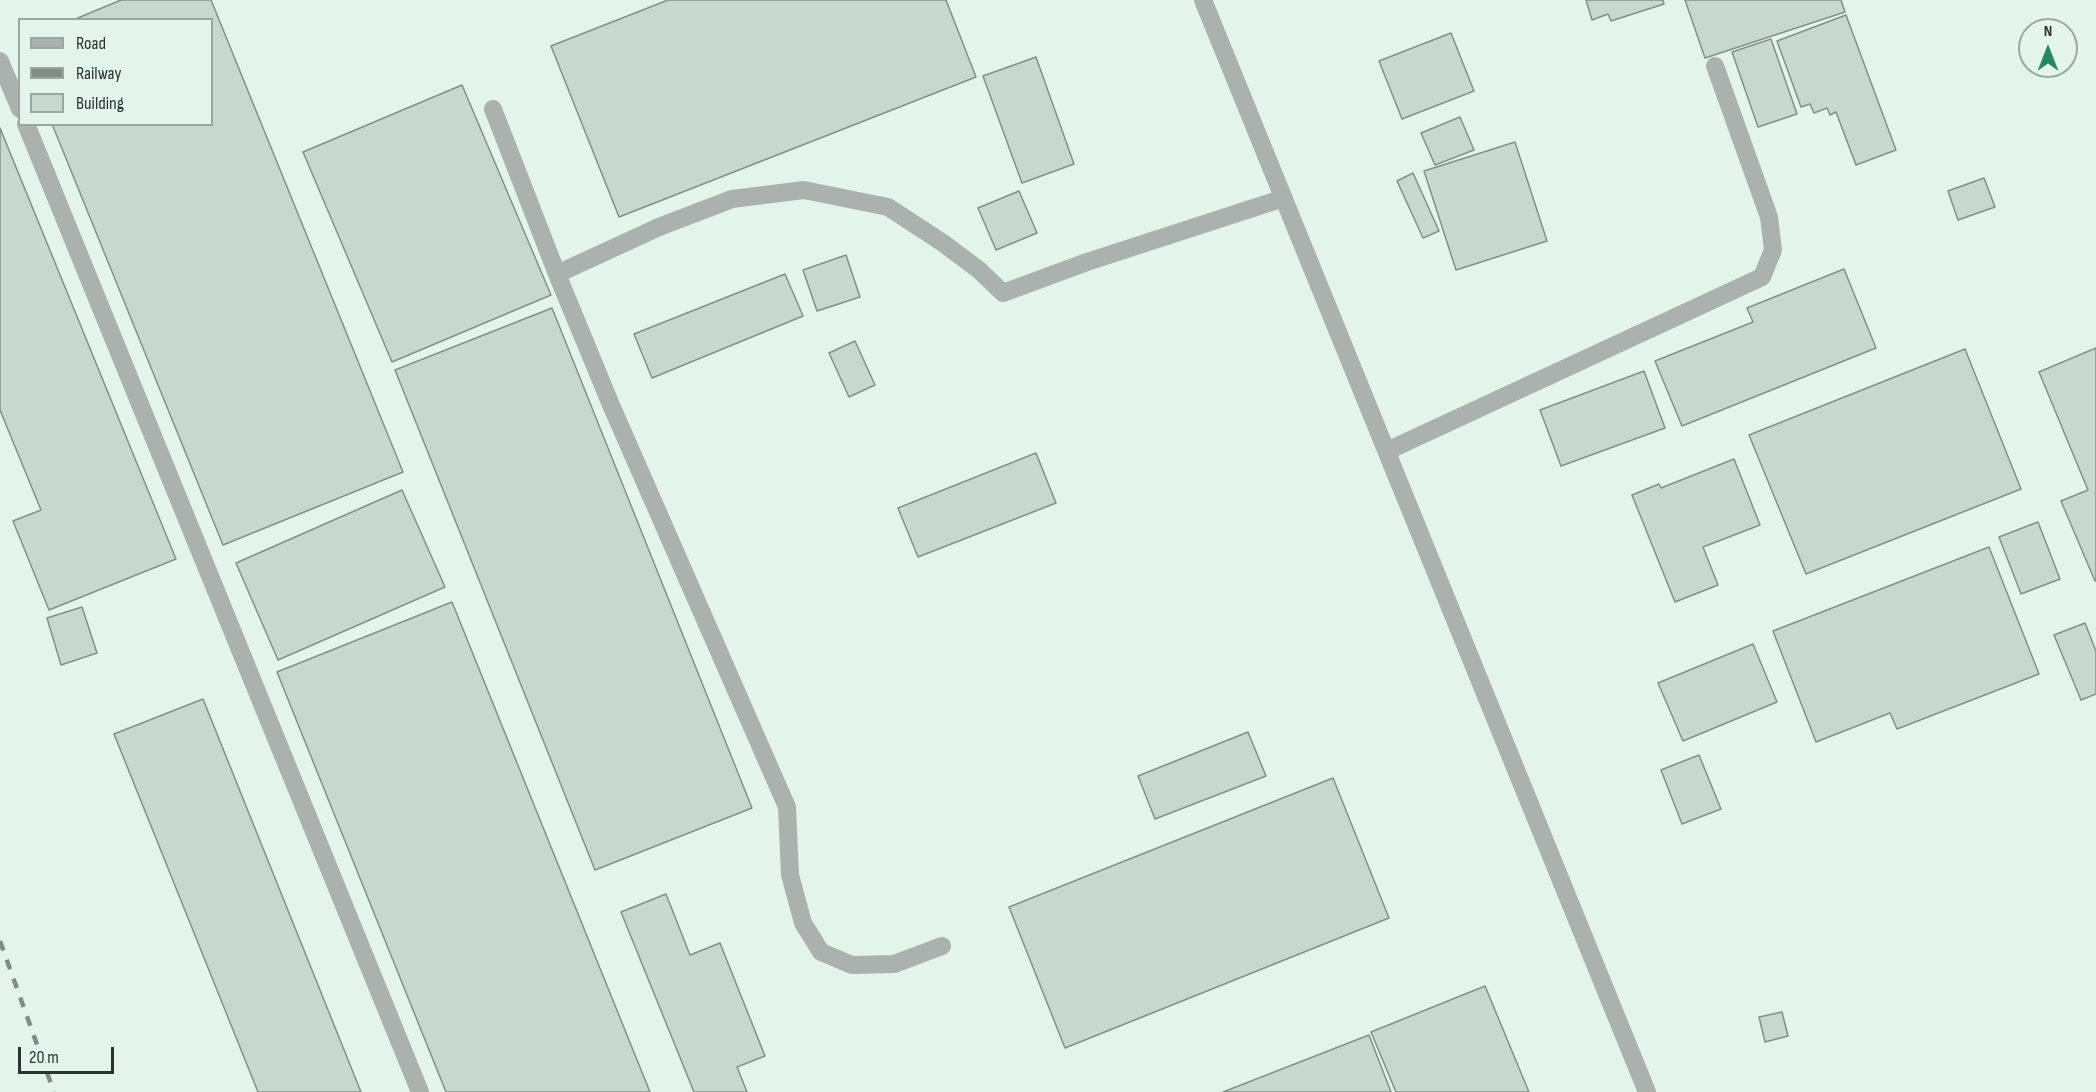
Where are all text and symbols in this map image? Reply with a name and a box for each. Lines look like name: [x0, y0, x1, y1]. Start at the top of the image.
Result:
legend: [18, 18, 213, 126]
north arrow: [2018, 18, 2078, 78]
text: N: [2044, 22, 2052, 41]
text: Road: [76, 33, 106, 54]
text: Railway: [76, 63, 121, 84]
text: Building: [76, 93, 124, 114]
scale bar: [21, 1035, 117, 1073]
text: 20 m: [29, 1047, 59, 1068]

